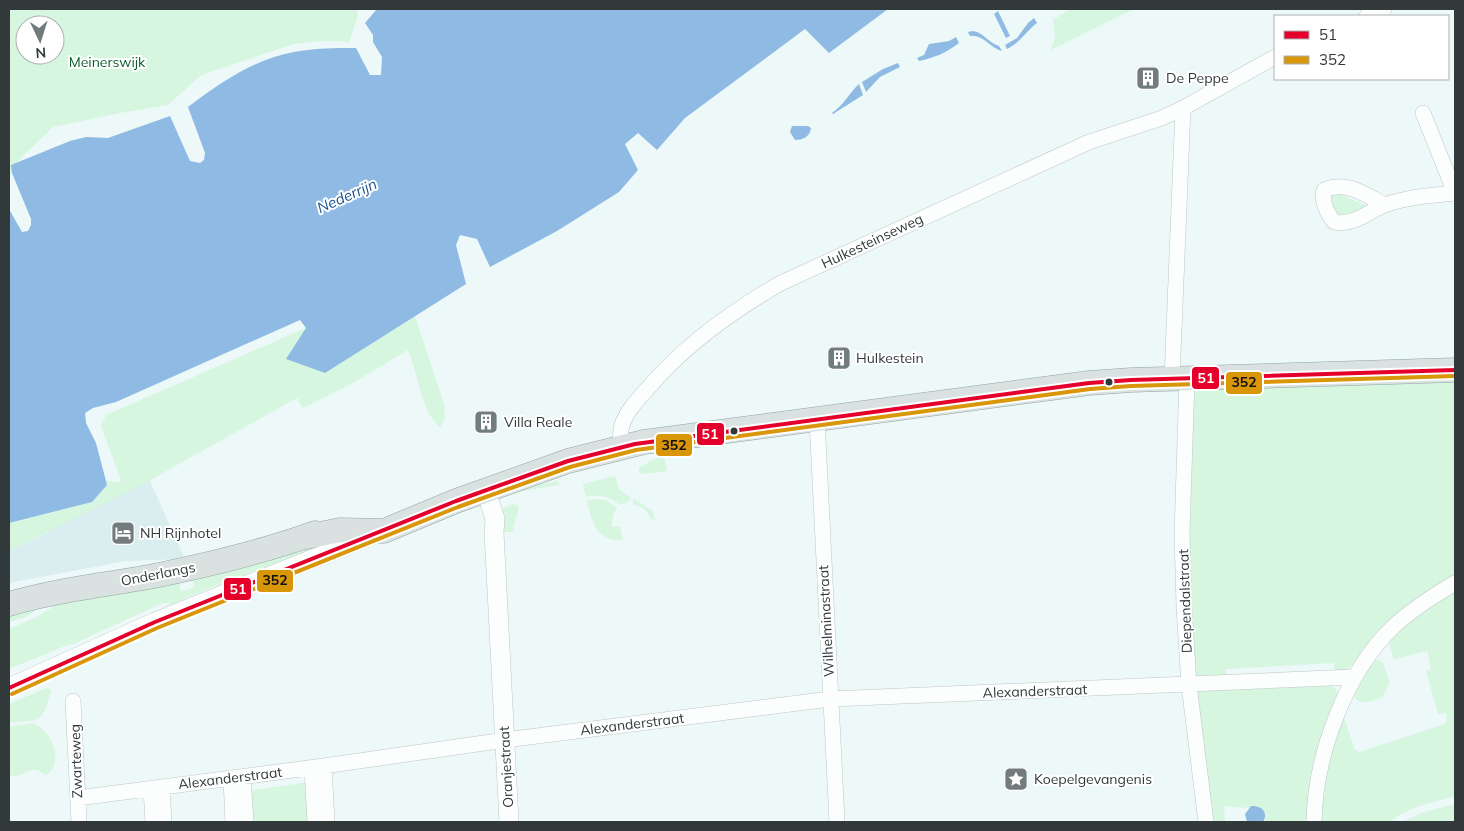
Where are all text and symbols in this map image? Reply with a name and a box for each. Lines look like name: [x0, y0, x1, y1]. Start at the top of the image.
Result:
north arrow: [15, 15, 65, 65]
legend: [1274, 15, 1449, 80]
text: 51: [1319, 25, 1337, 44]
text: N: [35, 44, 47, 62]
text: 352: [1319, 50, 1346, 69]
park label: Meinerswijk: [69, 53, 146, 71]
building icon: De Peppe: [1135, 65, 1161, 91]
place label: De Peppe: [1166, 69, 1229, 87]
water label: Nederrijn: [314, 174, 380, 217]
street label: Hulkesteinseweg: [818, 210, 926, 272]
building icon: Hulkestein: [826, 345, 852, 371]
place label: Hulkestein: [856, 349, 924, 367]
line badge: 51: [1191, 366, 1220, 390]
text: 51: [1198, 369, 1214, 387]
line badge: 352: [1225, 371, 1263, 395]
text: 352: [1231, 373, 1257, 391]
unlabelled marker: [1104, 377, 1114, 387]
building icon: Villa Reale: [473, 409, 499, 435]
place label: Villa Reale: [504, 413, 572, 431]
line badge: 51: [696, 422, 725, 446]
text: 51: [702, 425, 718, 443]
unlabelled marker: [729, 426, 739, 436]
line badge: 352: [655, 433, 693, 457]
text: 352: [661, 436, 687, 454]
hotel icon: NH Rijnhotel: [110, 520, 136, 546]
place label: NH Rijnhotel: [140, 524, 221, 542]
street label: Diependalstraat: [1174, 548, 1196, 653]
street label: Onderlangs: [119, 558, 197, 590]
street label: Wilhelminastraat: [814, 564, 838, 677]
line badge: 352: [256, 569, 294, 593]
text: 352: [262, 571, 288, 589]
line badge: 51: [223, 577, 252, 601]
text: 51: [230, 580, 246, 598]
street label: Alexanderstraat: [982, 680, 1088, 702]
street label: Alexanderstraat: [579, 709, 685, 739]
street label: Zwarteweg: [66, 724, 86, 798]
street label: Oranjestraat: [495, 726, 517, 808]
street label: Alexanderstraat: [177, 763, 283, 793]
place icon: Koepelgevangenis: [1003, 766, 1029, 792]
place label: Koepelgevangenis: [1034, 770, 1152, 788]

